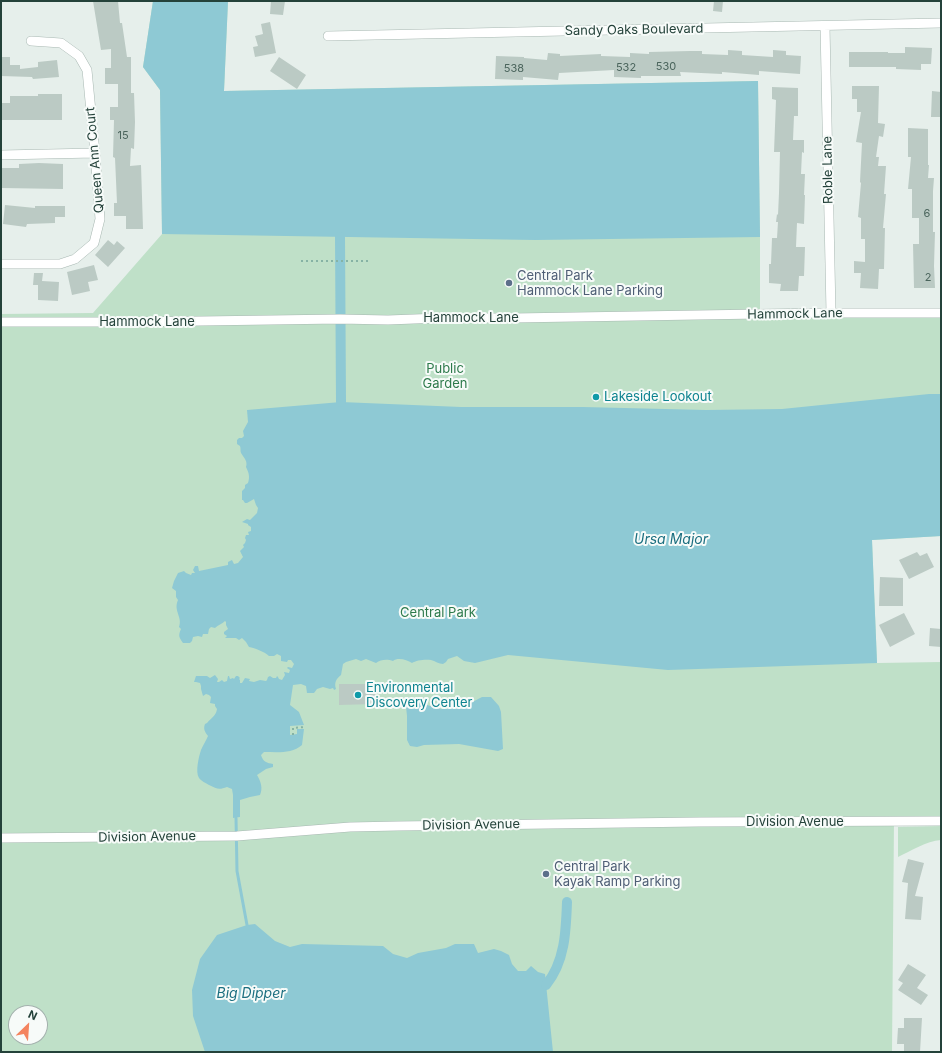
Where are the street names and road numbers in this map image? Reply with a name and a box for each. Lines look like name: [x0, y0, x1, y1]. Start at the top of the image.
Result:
street label: Sandy Oaks Boulevard: [564, 21, 704, 39]
street label: Queen Ann Court: [83, 106, 107, 214]
street label: Roble Lane: [820, 136, 836, 204]
street label: Hammock Lane: [747, 305, 843, 323]
street label: Hammock Lane: [423, 310, 519, 326]
street label: Hammock Lane: [99, 314, 195, 330]
street label: Division Avenue: [746, 814, 844, 830]
street label: Division Avenue: [422, 816, 520, 834]
street label: Division Avenue: [98, 828, 196, 846]

